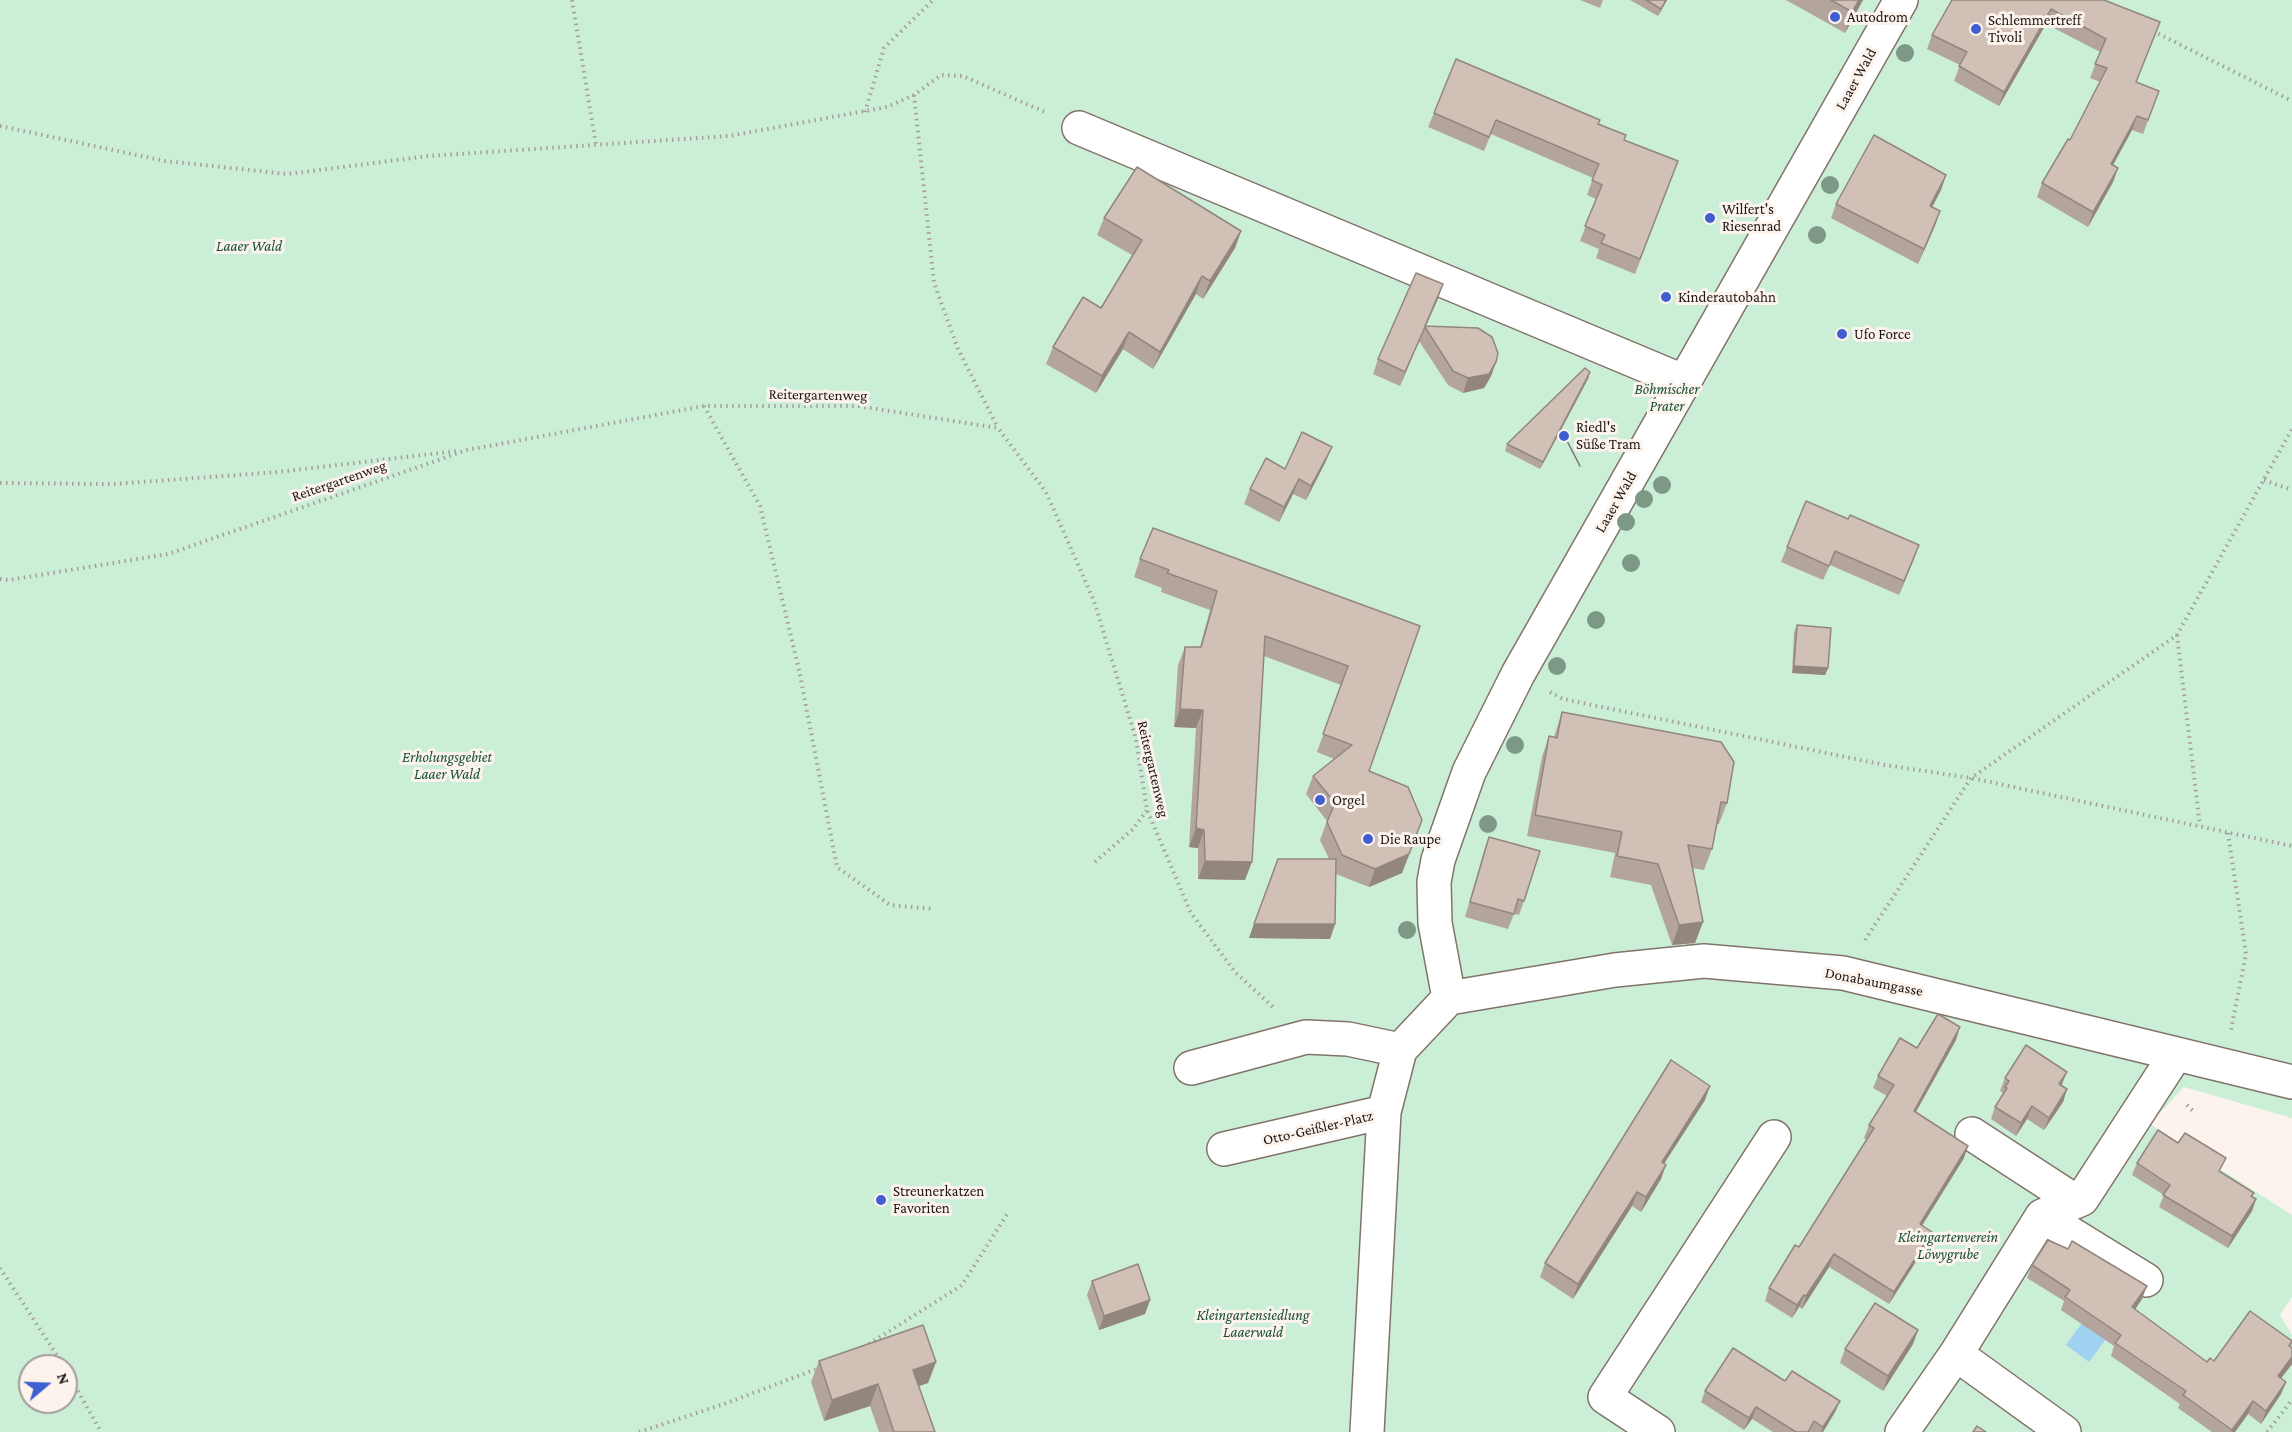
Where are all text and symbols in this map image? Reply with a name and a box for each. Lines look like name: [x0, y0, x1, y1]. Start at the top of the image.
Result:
place label: Autodrom: [1847, 8, 1908, 26]
marker: Autodrom: [1828, 10, 1842, 24]
place label: Schlemmertreff Tivoli: [1988, 11, 2081, 46]
marker: Schlemmertreff Tivoli: [1969, 22, 1983, 36]
street label: Laaer Wald: [1832, 45, 1880, 113]
place label: Wilfert's Riesenrad: [1722, 200, 1781, 235]
marker: Wilfert's Riesenrad: [1703, 211, 1717, 225]
park label: Laaer Wald: [216, 237, 282, 255]
place label: Kinderautobahn: [1678, 288, 1776, 306]
marker: Kinderautobahn: [1659, 290, 1673, 304]
place label: Ufo Force: [1854, 325, 1911, 343]
marker: Ufo Force: [1835, 327, 1849, 341]
park label: Böhmischer Prater: [1635, 380, 1699, 415]
street label: Reitergartenweg: [768, 385, 868, 405]
place label: Riedl's Süße Tram: [1576, 418, 1641, 453]
marker: Riedl's Süße Tram: [1557, 429, 1571, 443]
street label: Reitergartenweg: [289, 456, 389, 506]
street label: Laaer Wald: [1591, 468, 1641, 536]
street label: Reitergartenweg: [1133, 719, 1173, 819]
park label: Erholungsgebiet Laaer Wald: [402, 748, 492, 783]
place label: Orgel: [1332, 791, 1365, 809]
marker: Orgel: [1313, 793, 1327, 807]
place label: Die Raupe: [1380, 830, 1441, 848]
marker: Die Raupe: [1361, 832, 1375, 846]
street label: Donabaumgasse: [1823, 964, 1925, 1000]
street label: Otto-Geißler-Platz: [1261, 1107, 1375, 1149]
place label: Streunerkatzen Favoriten: [893, 1182, 984, 1217]
marker: Streunerkatzen Favoriten: [874, 1193, 888, 1207]
park label: Kleingartenverein Löwygrube: [1898, 1228, 1998, 1263]
park label: Kleingartensiedlung Laaerwald: [1196, 1306, 1310, 1341]
north arrow: [18, 1354, 78, 1414]
text: N: [54, 1371, 73, 1387]

